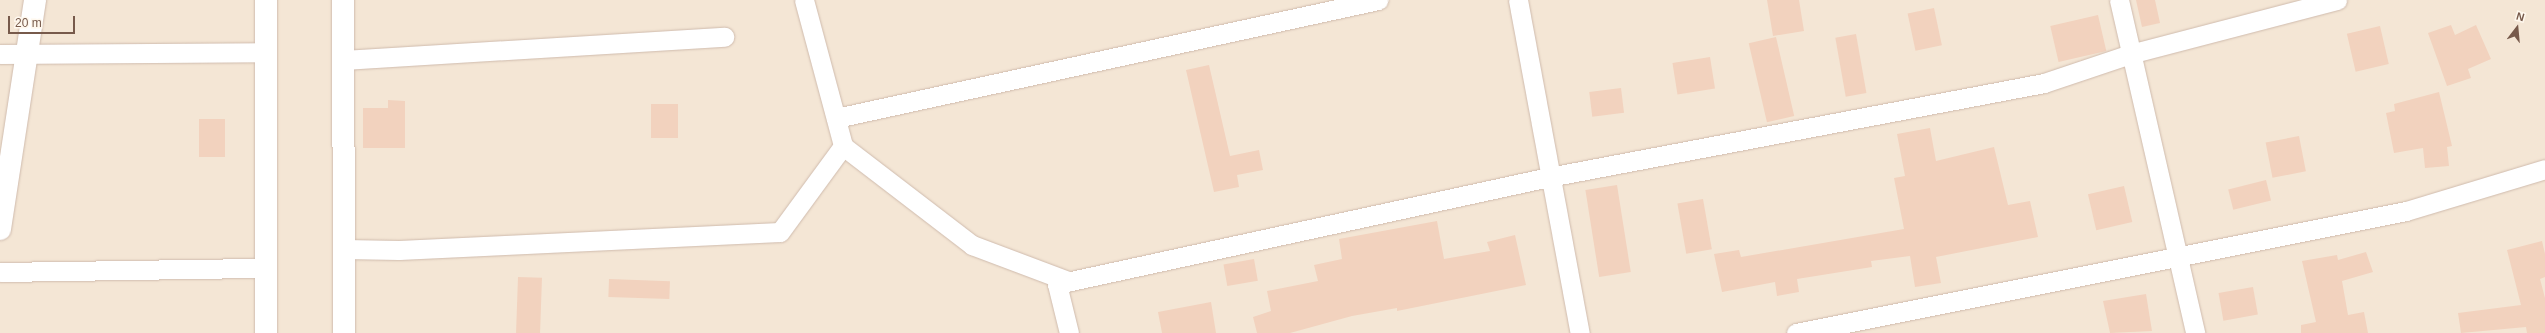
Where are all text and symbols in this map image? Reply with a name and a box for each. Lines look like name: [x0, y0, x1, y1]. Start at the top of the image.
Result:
scale bar: [10, 8, 77, 34]
north arrow: [2497, 8, 2537, 48]
text: N: [2515, 10, 2526, 23]
text: 20 m: [15, 16, 42, 30]

